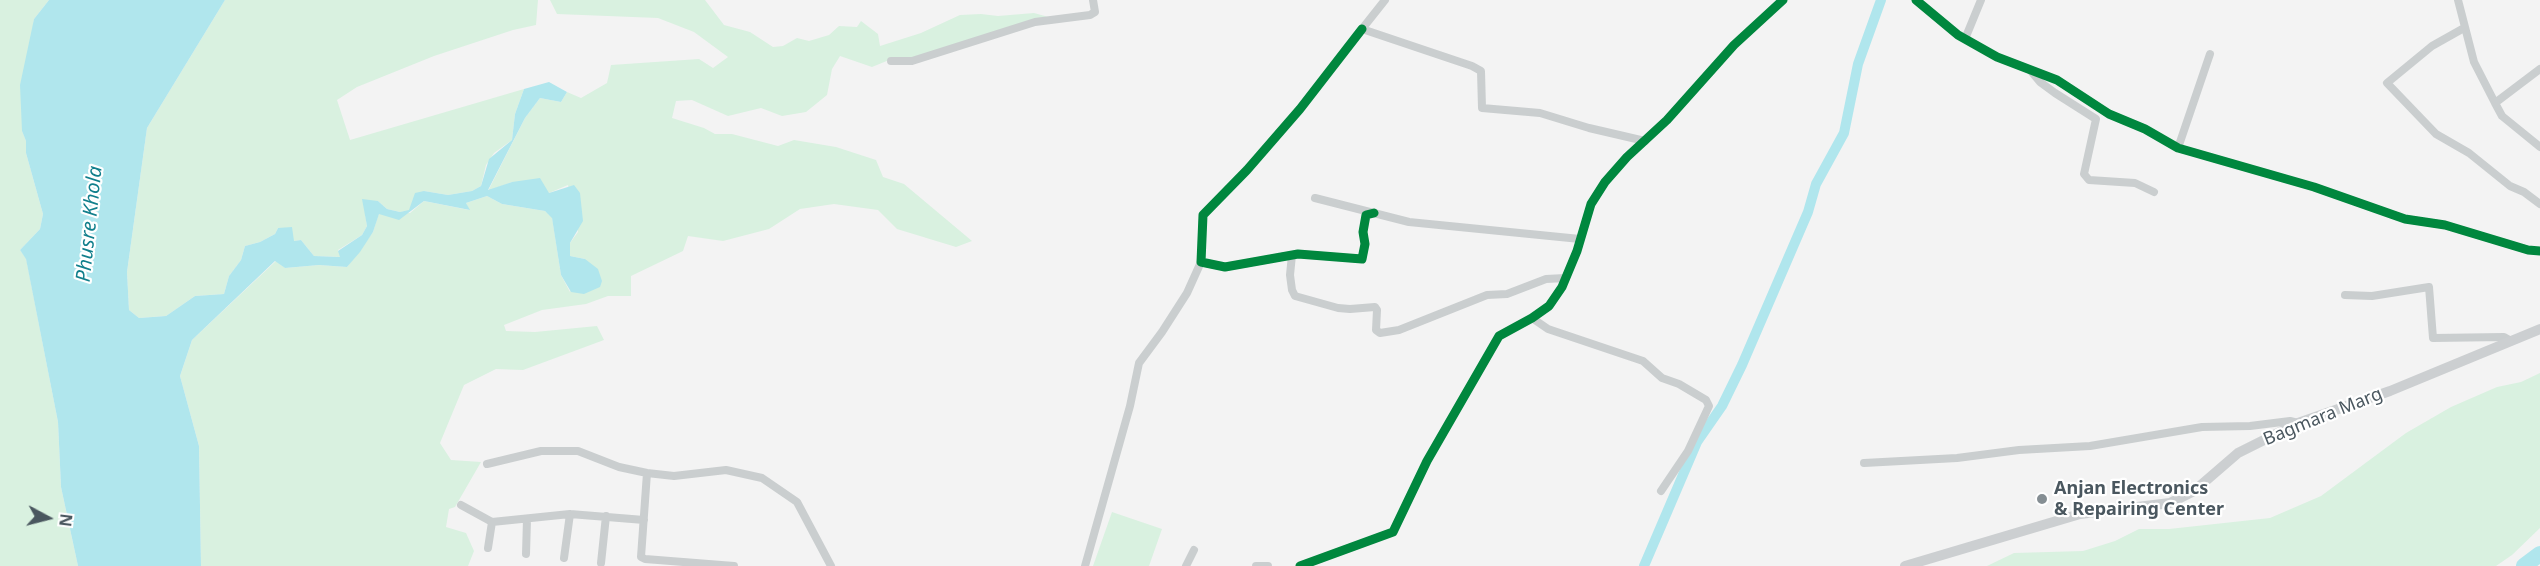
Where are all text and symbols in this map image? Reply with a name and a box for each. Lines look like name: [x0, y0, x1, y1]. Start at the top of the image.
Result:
water label: Phusre Khola: [72, 165, 108, 283]
street label: Bagmara Marg: [2260, 383, 2386, 451]
place label: Anjan Electronics & Repairing Center: [2054, 478, 2224, 520]
north arrow: [18, 488, 78, 548]
marker: Anjan Electronics & Repairing Center: [2035, 492, 2049, 506]
text: N: [54, 512, 78, 528]

